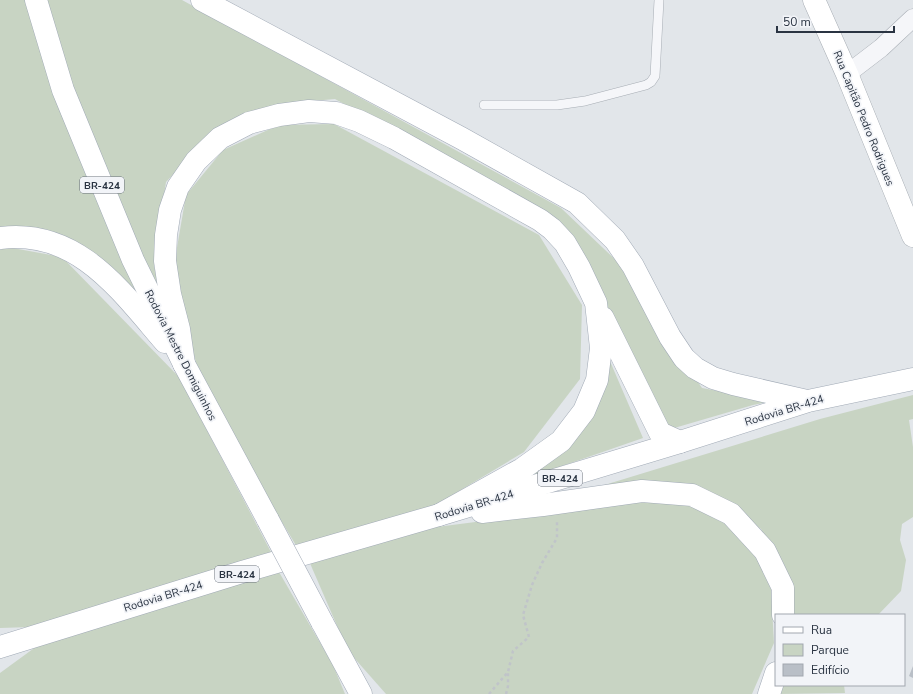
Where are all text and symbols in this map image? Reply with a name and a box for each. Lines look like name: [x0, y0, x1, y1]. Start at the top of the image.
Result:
scale bar: [777, 8, 894, 34]
text: 50 m: [783, 14, 811, 30]
street label: Rua Capitão Pedro Rodrigues: [829, 48, 898, 188]
road number: BR-424: [80, 177, 124, 193]
street label: Rodovia Mestre Domiguinhos: [141, 287, 220, 423]
street label: Rodovia BR-424: [743, 391, 826, 430]
road number: BR-424: [538, 470, 582, 486]
street label: Rodovia BR-424: [433, 486, 516, 525]
road number: BR-424: [215, 566, 259, 582]
street label: Rodovia BR-424: [122, 577, 205, 616]
legend: [775, 614, 905, 686]
text: Rua: [811, 622, 832, 638]
text: Parque: [811, 642, 849, 658]
text: Edifício: [811, 662, 850, 678]

